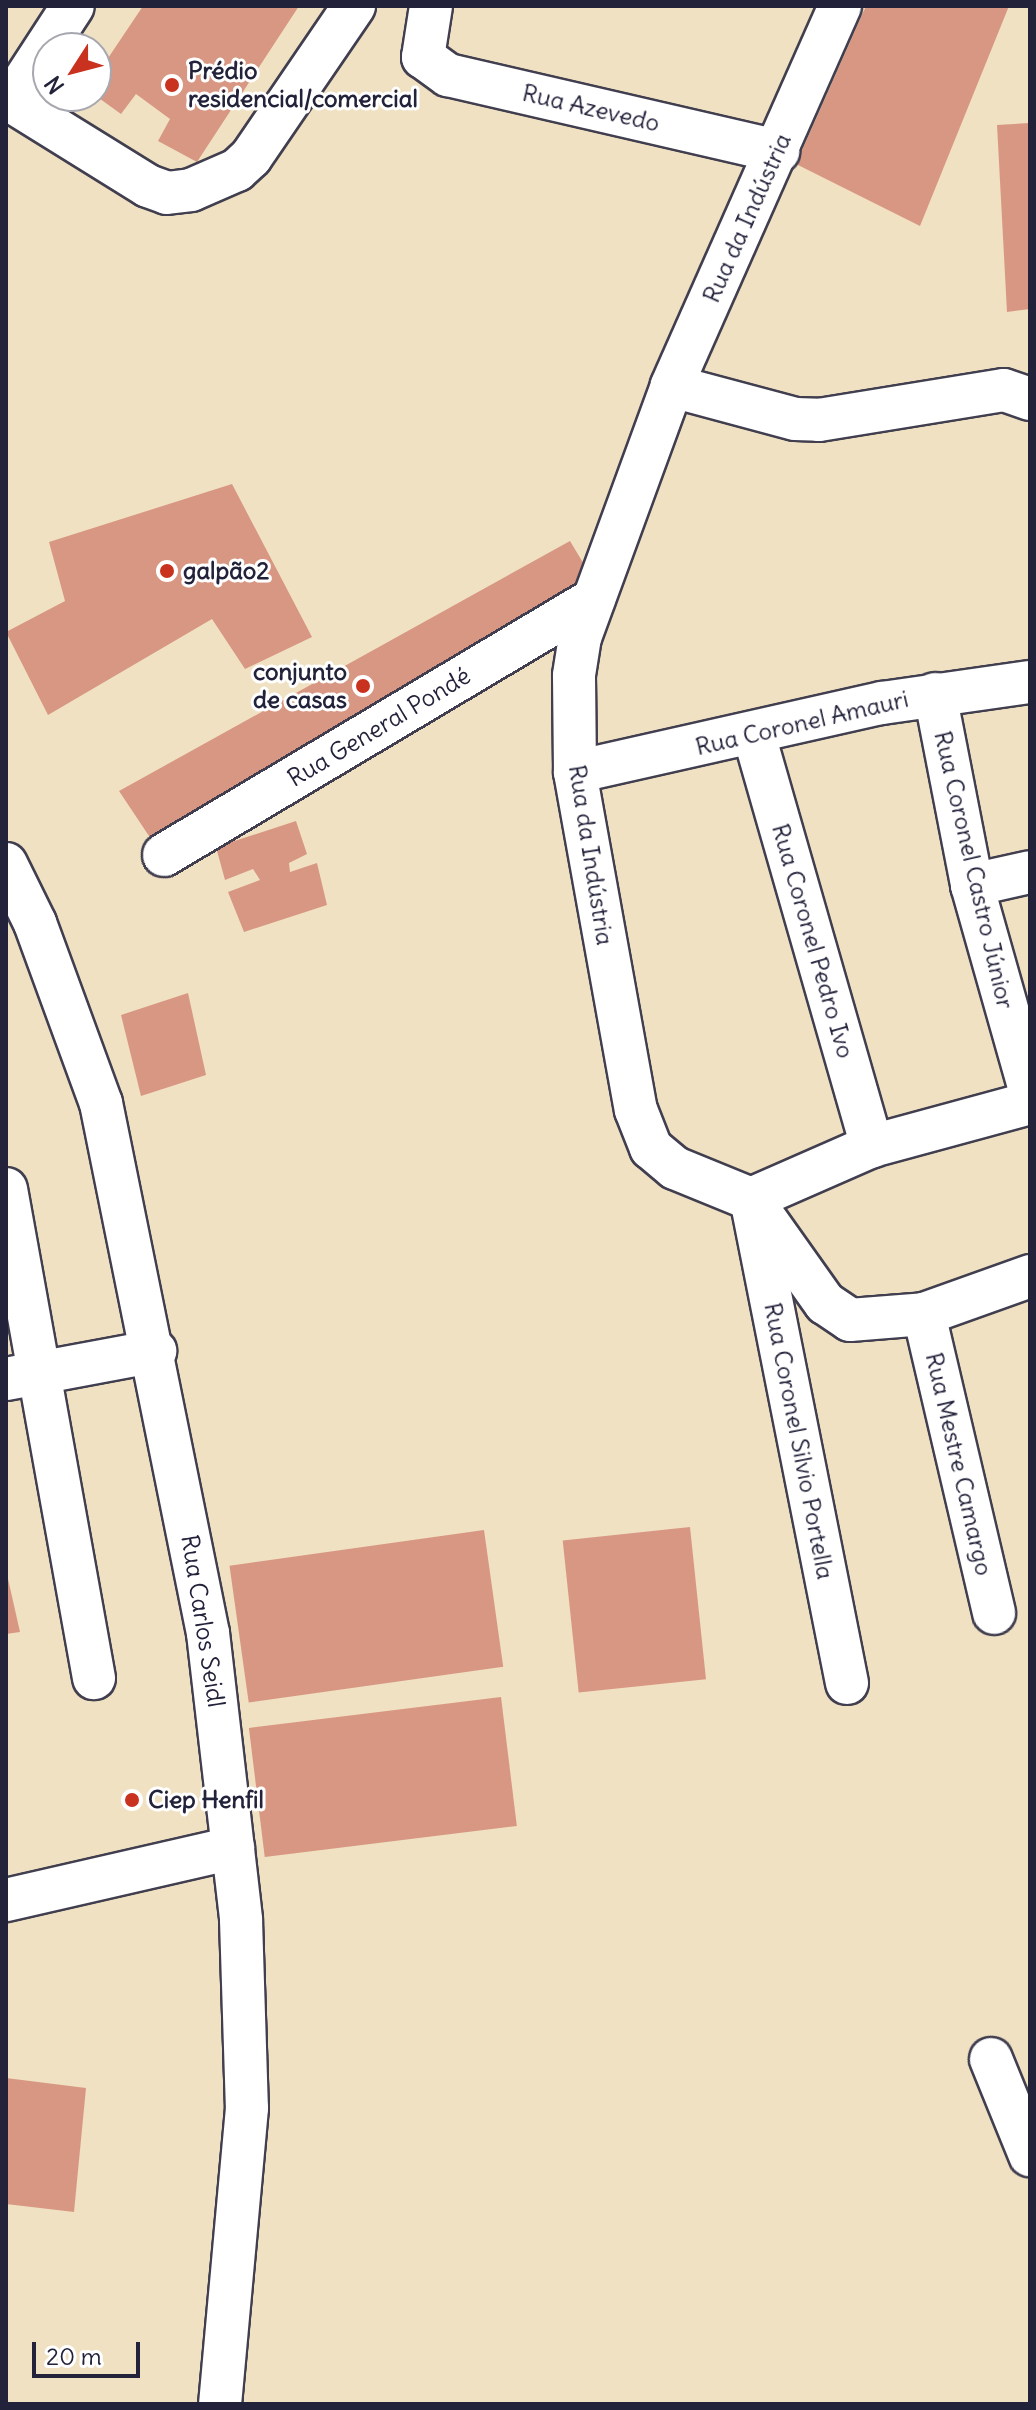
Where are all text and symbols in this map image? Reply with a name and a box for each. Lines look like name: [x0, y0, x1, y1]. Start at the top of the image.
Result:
north arrow: [32, 32, 112, 112]
place label: Prédio residencial/comercial: [188, 57, 418, 113]
text: N: [38, 71, 70, 99]
marker: Prédio residencial/comercial: [163, 76, 181, 94]
street label: Rua Azevedo: [520, 78, 662, 138]
street label: Rua da Indústria: [697, 129, 797, 307]
place label: galpão2: [183, 557, 269, 585]
marker: galpão2: [158, 562, 176, 580]
place label: conjunto de casas: [253, 658, 347, 714]
street label: Rua General Pondé: [282, 661, 476, 793]
marker: conjunto de casas: [354, 677, 372, 695]
street label: Rua Coronel Amauri: [693, 684, 911, 762]
street label: Rua Coronel Castro Júnior: [928, 728, 1020, 1012]
street label: Rua da Indústria: [563, 763, 619, 947]
street label: Rua Coronel Pedro Ivo: [766, 820, 860, 1062]
street label: Rua Coronel Silvio Portella: [758, 1300, 840, 1582]
street label: Rua Mestre Camargo: [919, 1350, 999, 1578]
street label: Rua Carlos Seidl: [175, 1533, 231, 1709]
place label: Ciep Henfil: [148, 1786, 264, 1814]
marker: Ciep Henfil: [123, 1791, 141, 1809]
scale bar: [36, 2326, 144, 2376]
text: 20 m: [46, 2341, 102, 2371]

